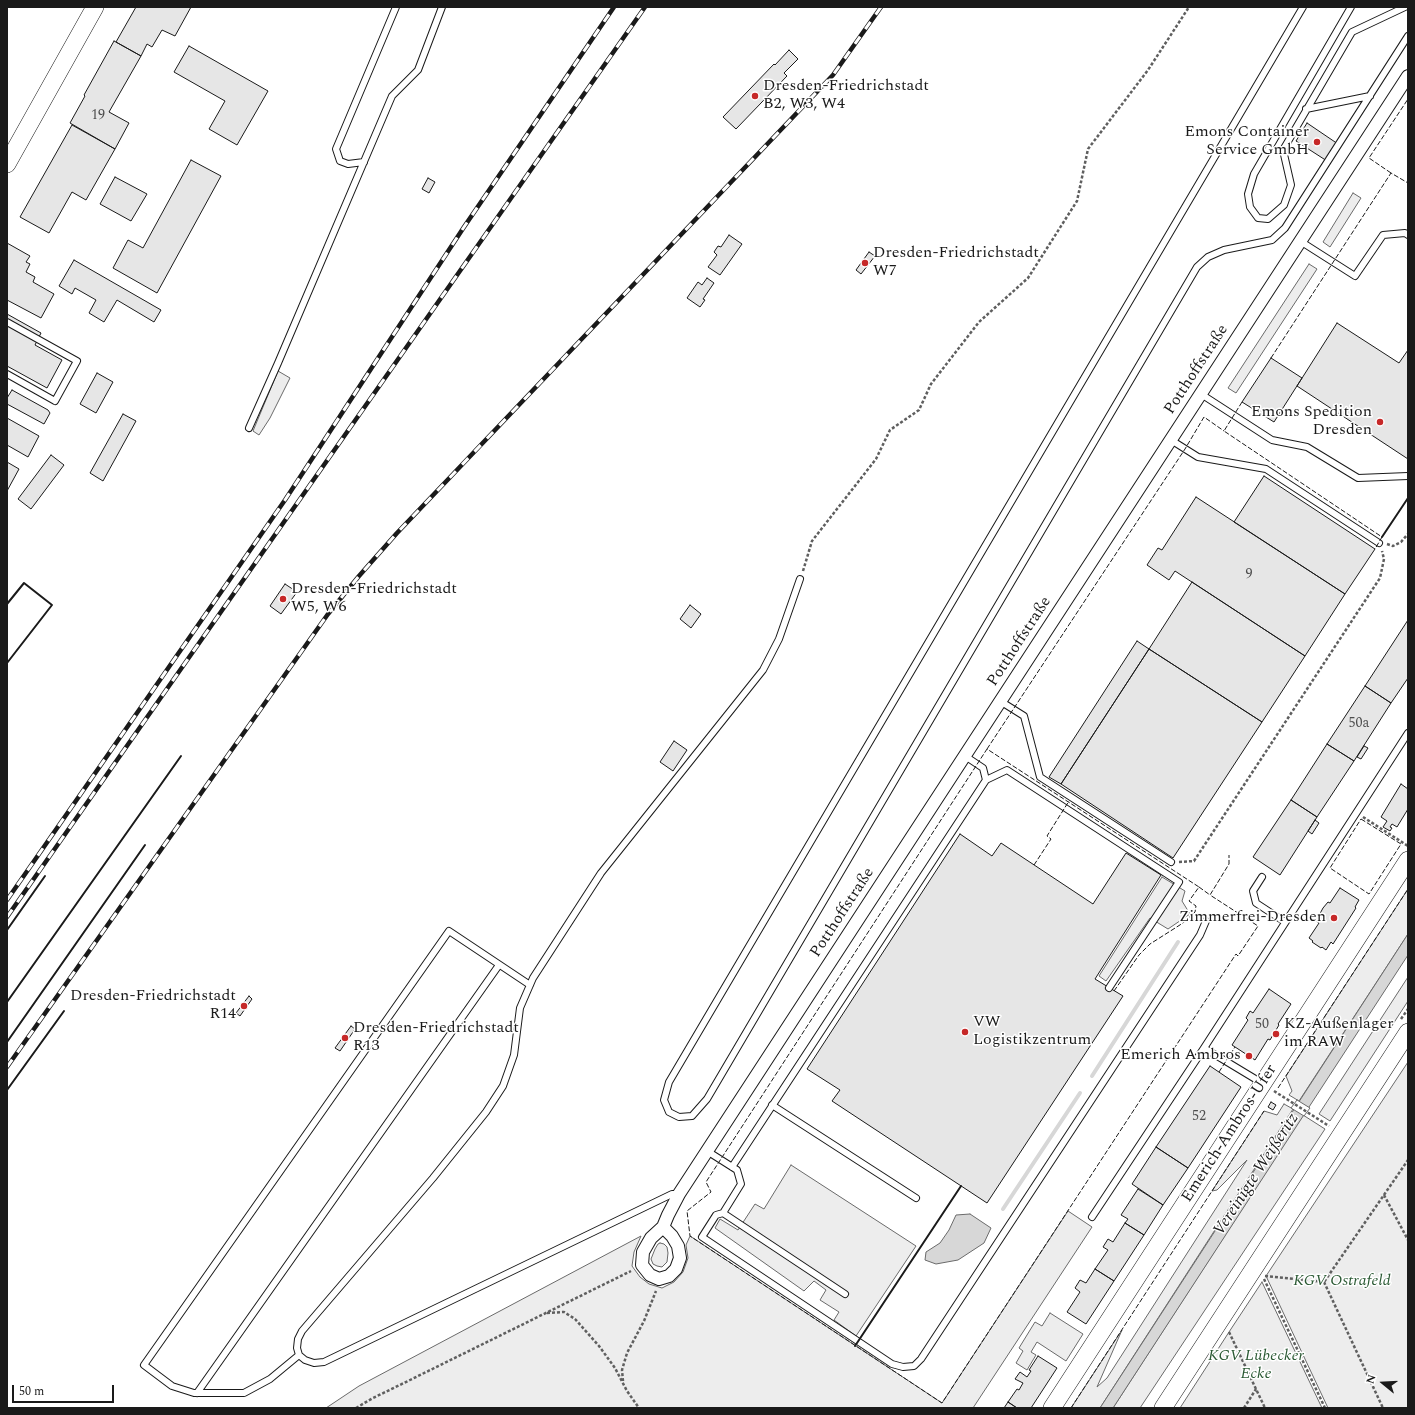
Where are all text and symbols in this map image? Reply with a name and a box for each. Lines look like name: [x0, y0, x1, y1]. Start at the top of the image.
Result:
place label: Dresden-Friedrichstadt B2, W3, W4: [763, 77, 929, 115]
marker: Dresden-Friedrichstadt B2, W3, W4: [750, 91, 760, 101]
house number: 19: [91, 108, 105, 124]
place label: Emons Container Service GmbH: [1184, 123, 1309, 161]
marker: Emons Container Service GmbH: [1312, 137, 1322, 147]
place label: Dresden-Friedrichstadt W7: [873, 244, 1039, 282]
marker: Dresden-Friedrichstadt W7: [860, 258, 870, 268]
street label: Potthoffstraße: [1161, 322, 1233, 418]
place label: Emons Spedition Dresden: [1251, 403, 1372, 441]
marker: Emons Spedition Dresden: [1375, 417, 1385, 427]
house number: 9: [1246, 567, 1252, 583]
place label: Dresden-Friedrichstadt W5, W6: [291, 580, 457, 618]
marker: Dresden-Friedrichstadt W5, W6: [278, 594, 288, 604]
street label: Potthoffstraße: [984, 594, 1056, 690]
house number: 50a: [1349, 716, 1369, 732]
street label: Potthoffstraße: [807, 865, 879, 961]
place label: Zimmerfrei-Dresden: [1179, 908, 1326, 928]
marker: Zimmerfrei-Dresden: [1329, 913, 1339, 923]
place label: Dresden-Friedrichstadt R14: [70, 987, 236, 1025]
marker: Dresden-Friedrichstadt R14: [239, 1001, 249, 1011]
place label: VW Logistikzentrum: [973, 1013, 1091, 1051]
place label: KZ-Außenlager im RAW: [1284, 1015, 1394, 1053]
house number: 50: [1255, 1017, 1269, 1033]
place label: Dresden-Friedrichstadt R13: [353, 1019, 519, 1057]
marker: VW Logistikzentrum: [960, 1027, 970, 1037]
marker: KZ-Außenlager im RAW: [1271, 1029, 1281, 1039]
marker: Dresden-Friedrichstadt R13: [340, 1033, 350, 1043]
place label: Emerich Ambros: [1120, 1046, 1241, 1066]
marker: Emerich Ambros: [1244, 1051, 1254, 1061]
street label: Emerich-Ambros-Ufer: [1178, 1061, 1282, 1207]
house number: 52: [1192, 1109, 1206, 1125]
water label: Vereinigte Weißeritz: [1210, 1110, 1304, 1240]
park label: KGV Ostrafeld: [1293, 1272, 1391, 1292]
park label: KGV Lübecker Ecke: [1208, 1347, 1304, 1385]
north arrow: [1363, 1363, 1403, 1403]
text: N: [1362, 1372, 1381, 1386]
scale bar: [14, 1377, 116, 1403]
text: 50 m: [19, 1382, 44, 1401]

